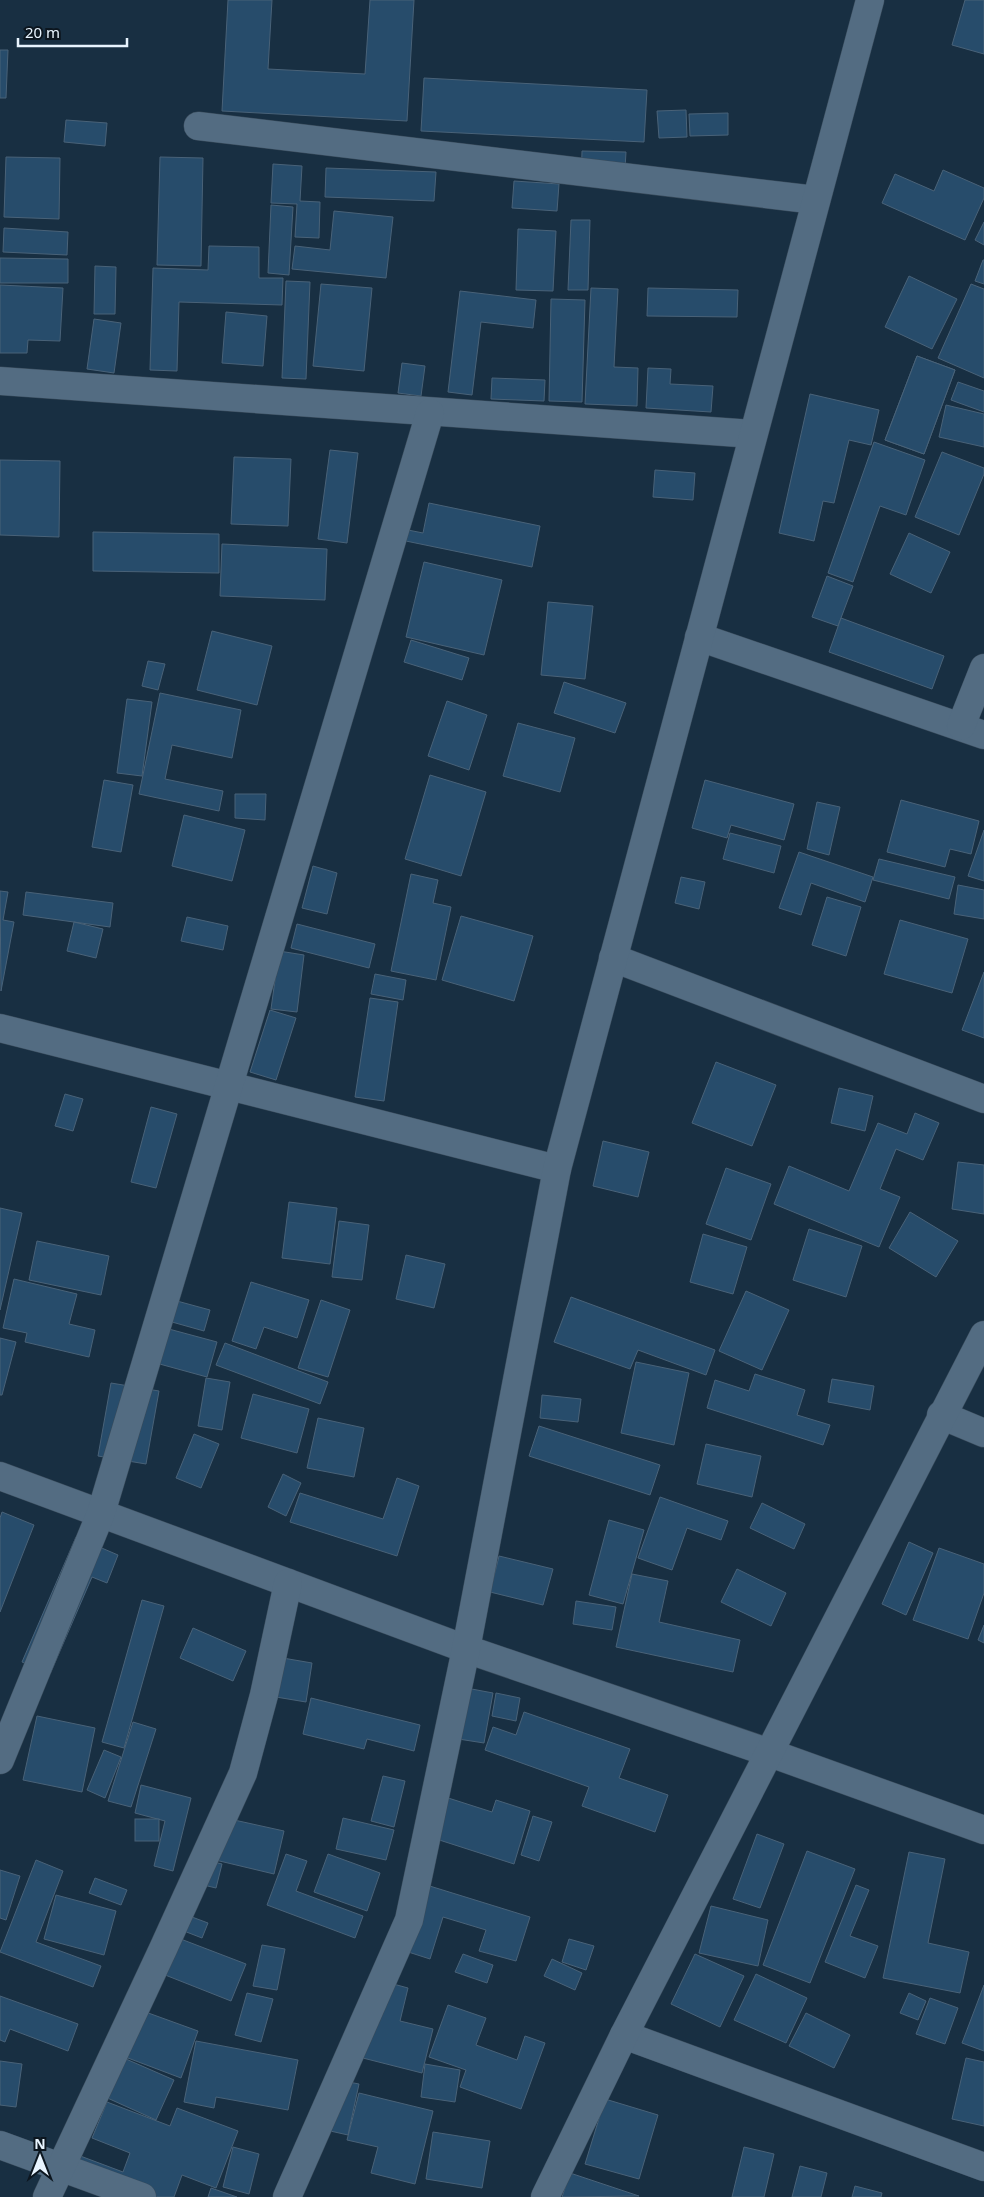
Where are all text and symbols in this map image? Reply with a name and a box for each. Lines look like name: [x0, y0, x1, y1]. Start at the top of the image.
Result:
scale bar: [18, 15, 126, 47]
text: 20 m: [25, 22, 60, 42]
north arrow: [15, 2132, 65, 2182]
text: N: [34, 2134, 46, 2153]

